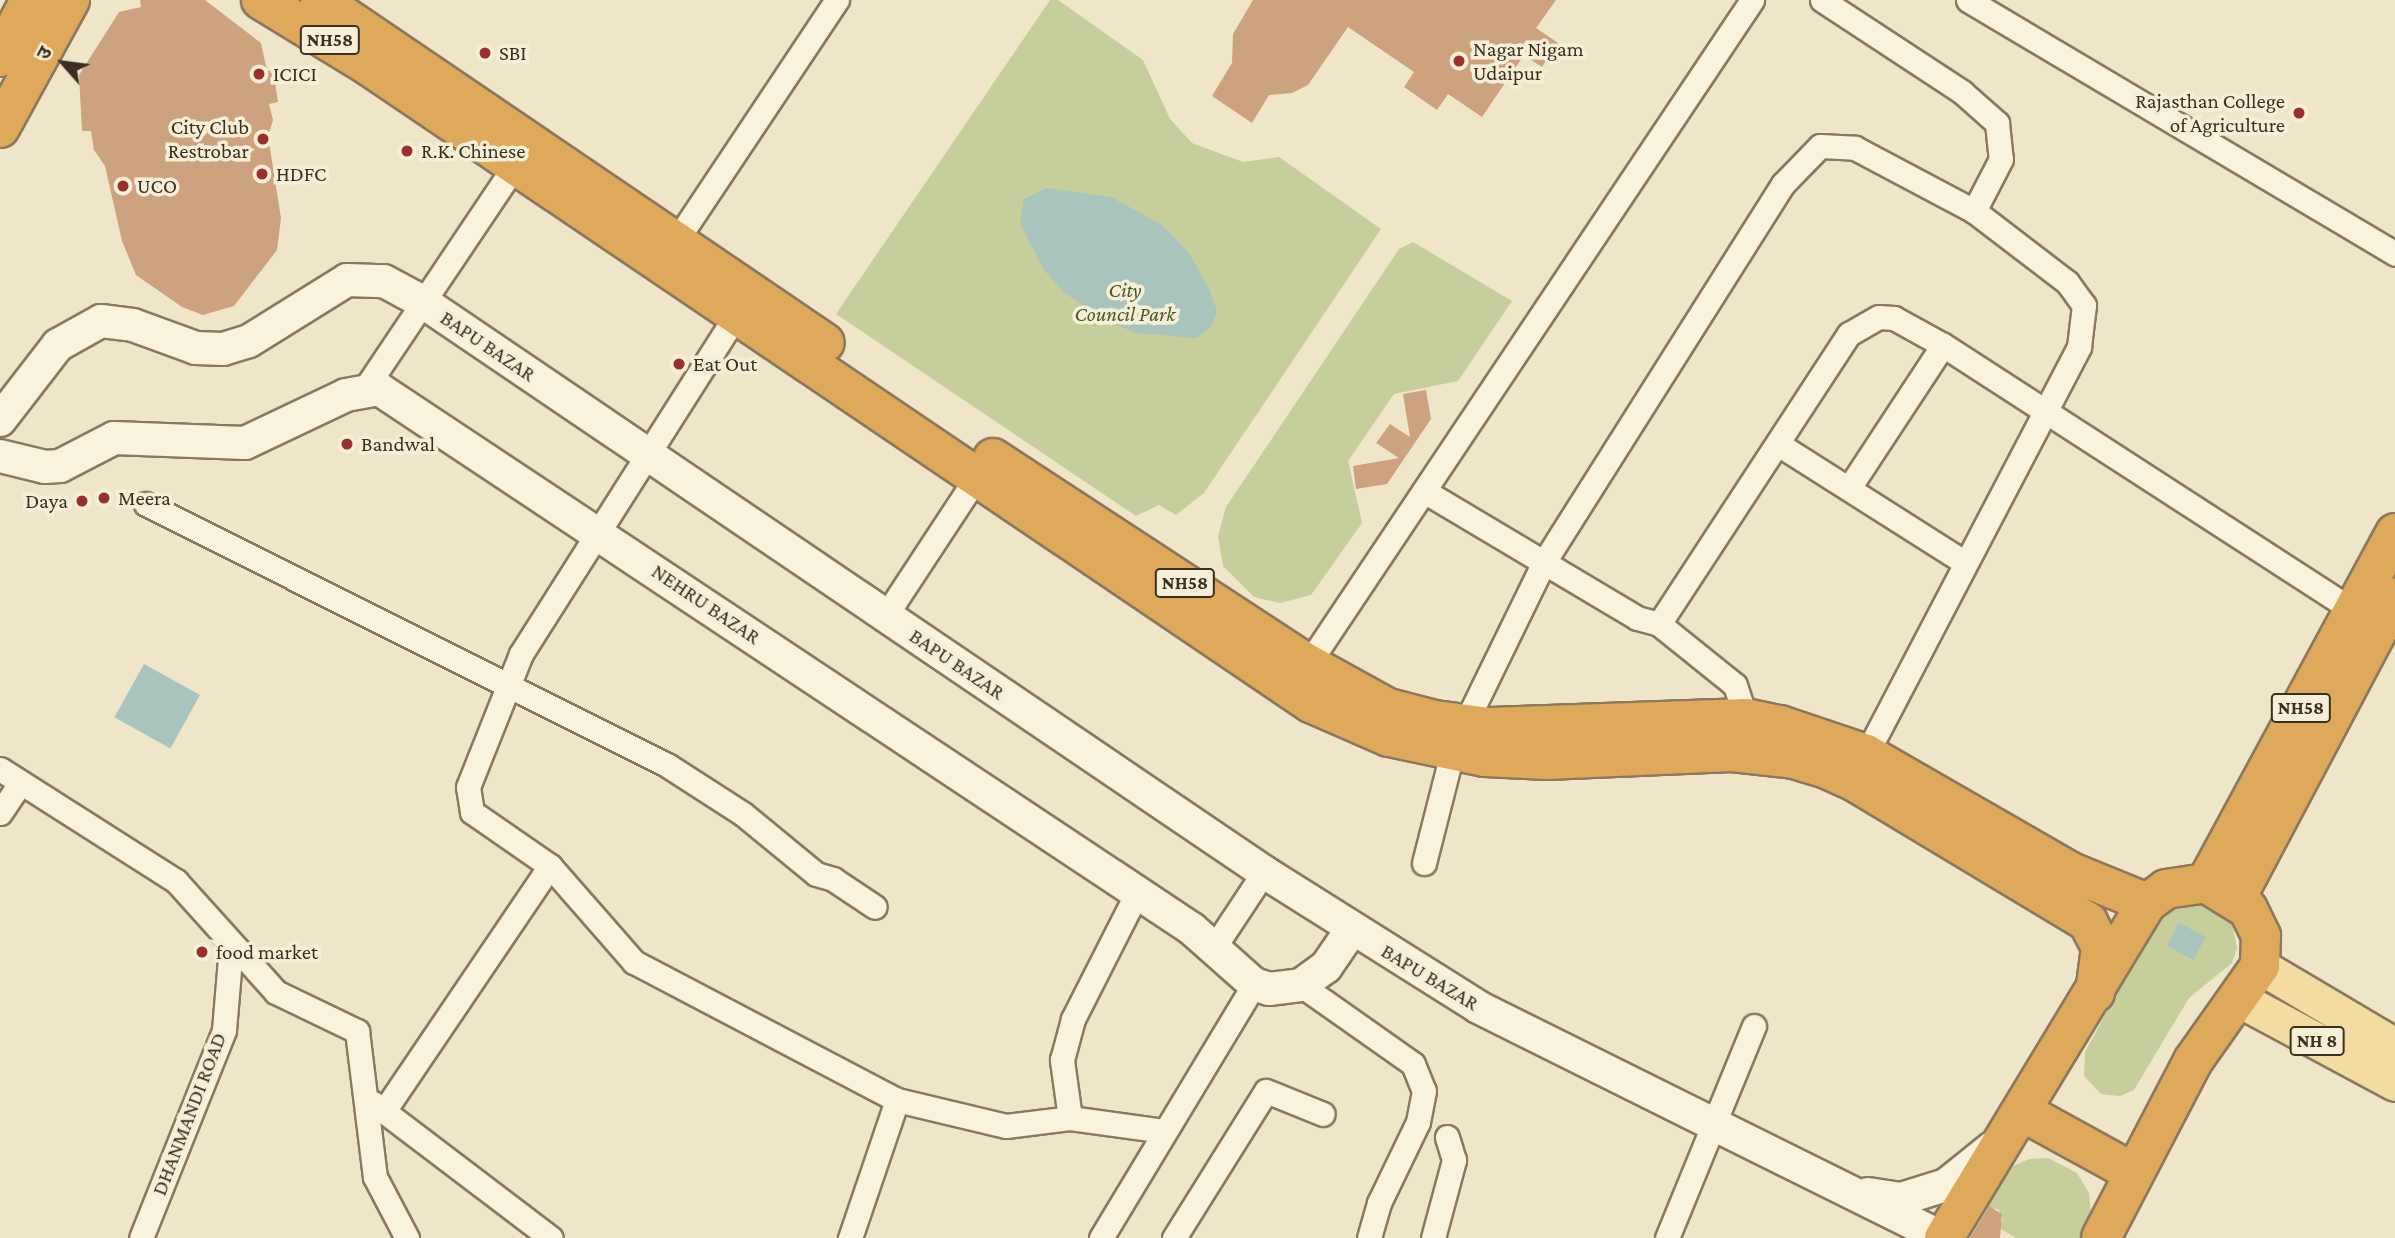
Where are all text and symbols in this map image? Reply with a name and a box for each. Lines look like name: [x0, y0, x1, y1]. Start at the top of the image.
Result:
road number: NH58: [298, 24, 362, 56]
north arrow: [28, 28, 98, 98]
place label: Nagar Nigam Udaipur: [1473, 36, 1584, 86]
place label: SBI: [499, 40, 527, 66]
text: उ: [32, 43, 56, 63]
marker: SBI: [477, 45, 493, 61]
marker: Nagar Nigam Udaipur: [1451, 53, 1467, 69]
place label: ICICI: [273, 61, 317, 87]
marker: ICICI: [251, 66, 267, 82]
place label: Rajasthan College of Agriculture: [2135, 88, 2285, 138]
marker: Rajasthan College of Agriculture: [2291, 105, 2307, 121]
place label: City Club Restrobar: [168, 114, 249, 164]
marker: City Club Restrobar: [255, 131, 271, 147]
place label: R.K. Chinese: [421, 138, 525, 164]
marker: R.K. Chinese: [399, 143, 415, 159]
place label: HDFC: [276, 161, 326, 187]
marker: HDFC: [254, 166, 270, 182]
place label: UCO: [137, 173, 177, 199]
marker: UCO: [115, 178, 131, 194]
park label: City Council Park: [1075, 277, 1175, 327]
street label: BAPU BAZAR: [436, 305, 540, 387]
place label: Eat Out: [693, 351, 757, 377]
marker: Eat Out: [671, 356, 687, 372]
place label: Bandwal: [361, 431, 435, 457]
marker: Bandwal: [339, 436, 355, 452]
place label: Meera: [118, 485, 171, 511]
place label: Daya: [25, 488, 68, 514]
marker: Meera: [96, 490, 112, 506]
marker: Daya: [74, 493, 90, 509]
street label: NEHRU BAZAR: [647, 558, 765, 650]
road number: NH58: [1154, 568, 1216, 598]
street label: BAPU BAZAR: [905, 623, 1009, 705]
road number: NH58: [2270, 692, 2332, 723]
street label: BAPU BAZAR: [1377, 938, 1483, 1016]
place label: food market: [216, 939, 318, 965]
marker: food market: [194, 944, 210, 960]
road number: NH 8: [2289, 1026, 2345, 1056]
street label: DHANMANDI ROAD: [146, 1029, 232, 1199]

